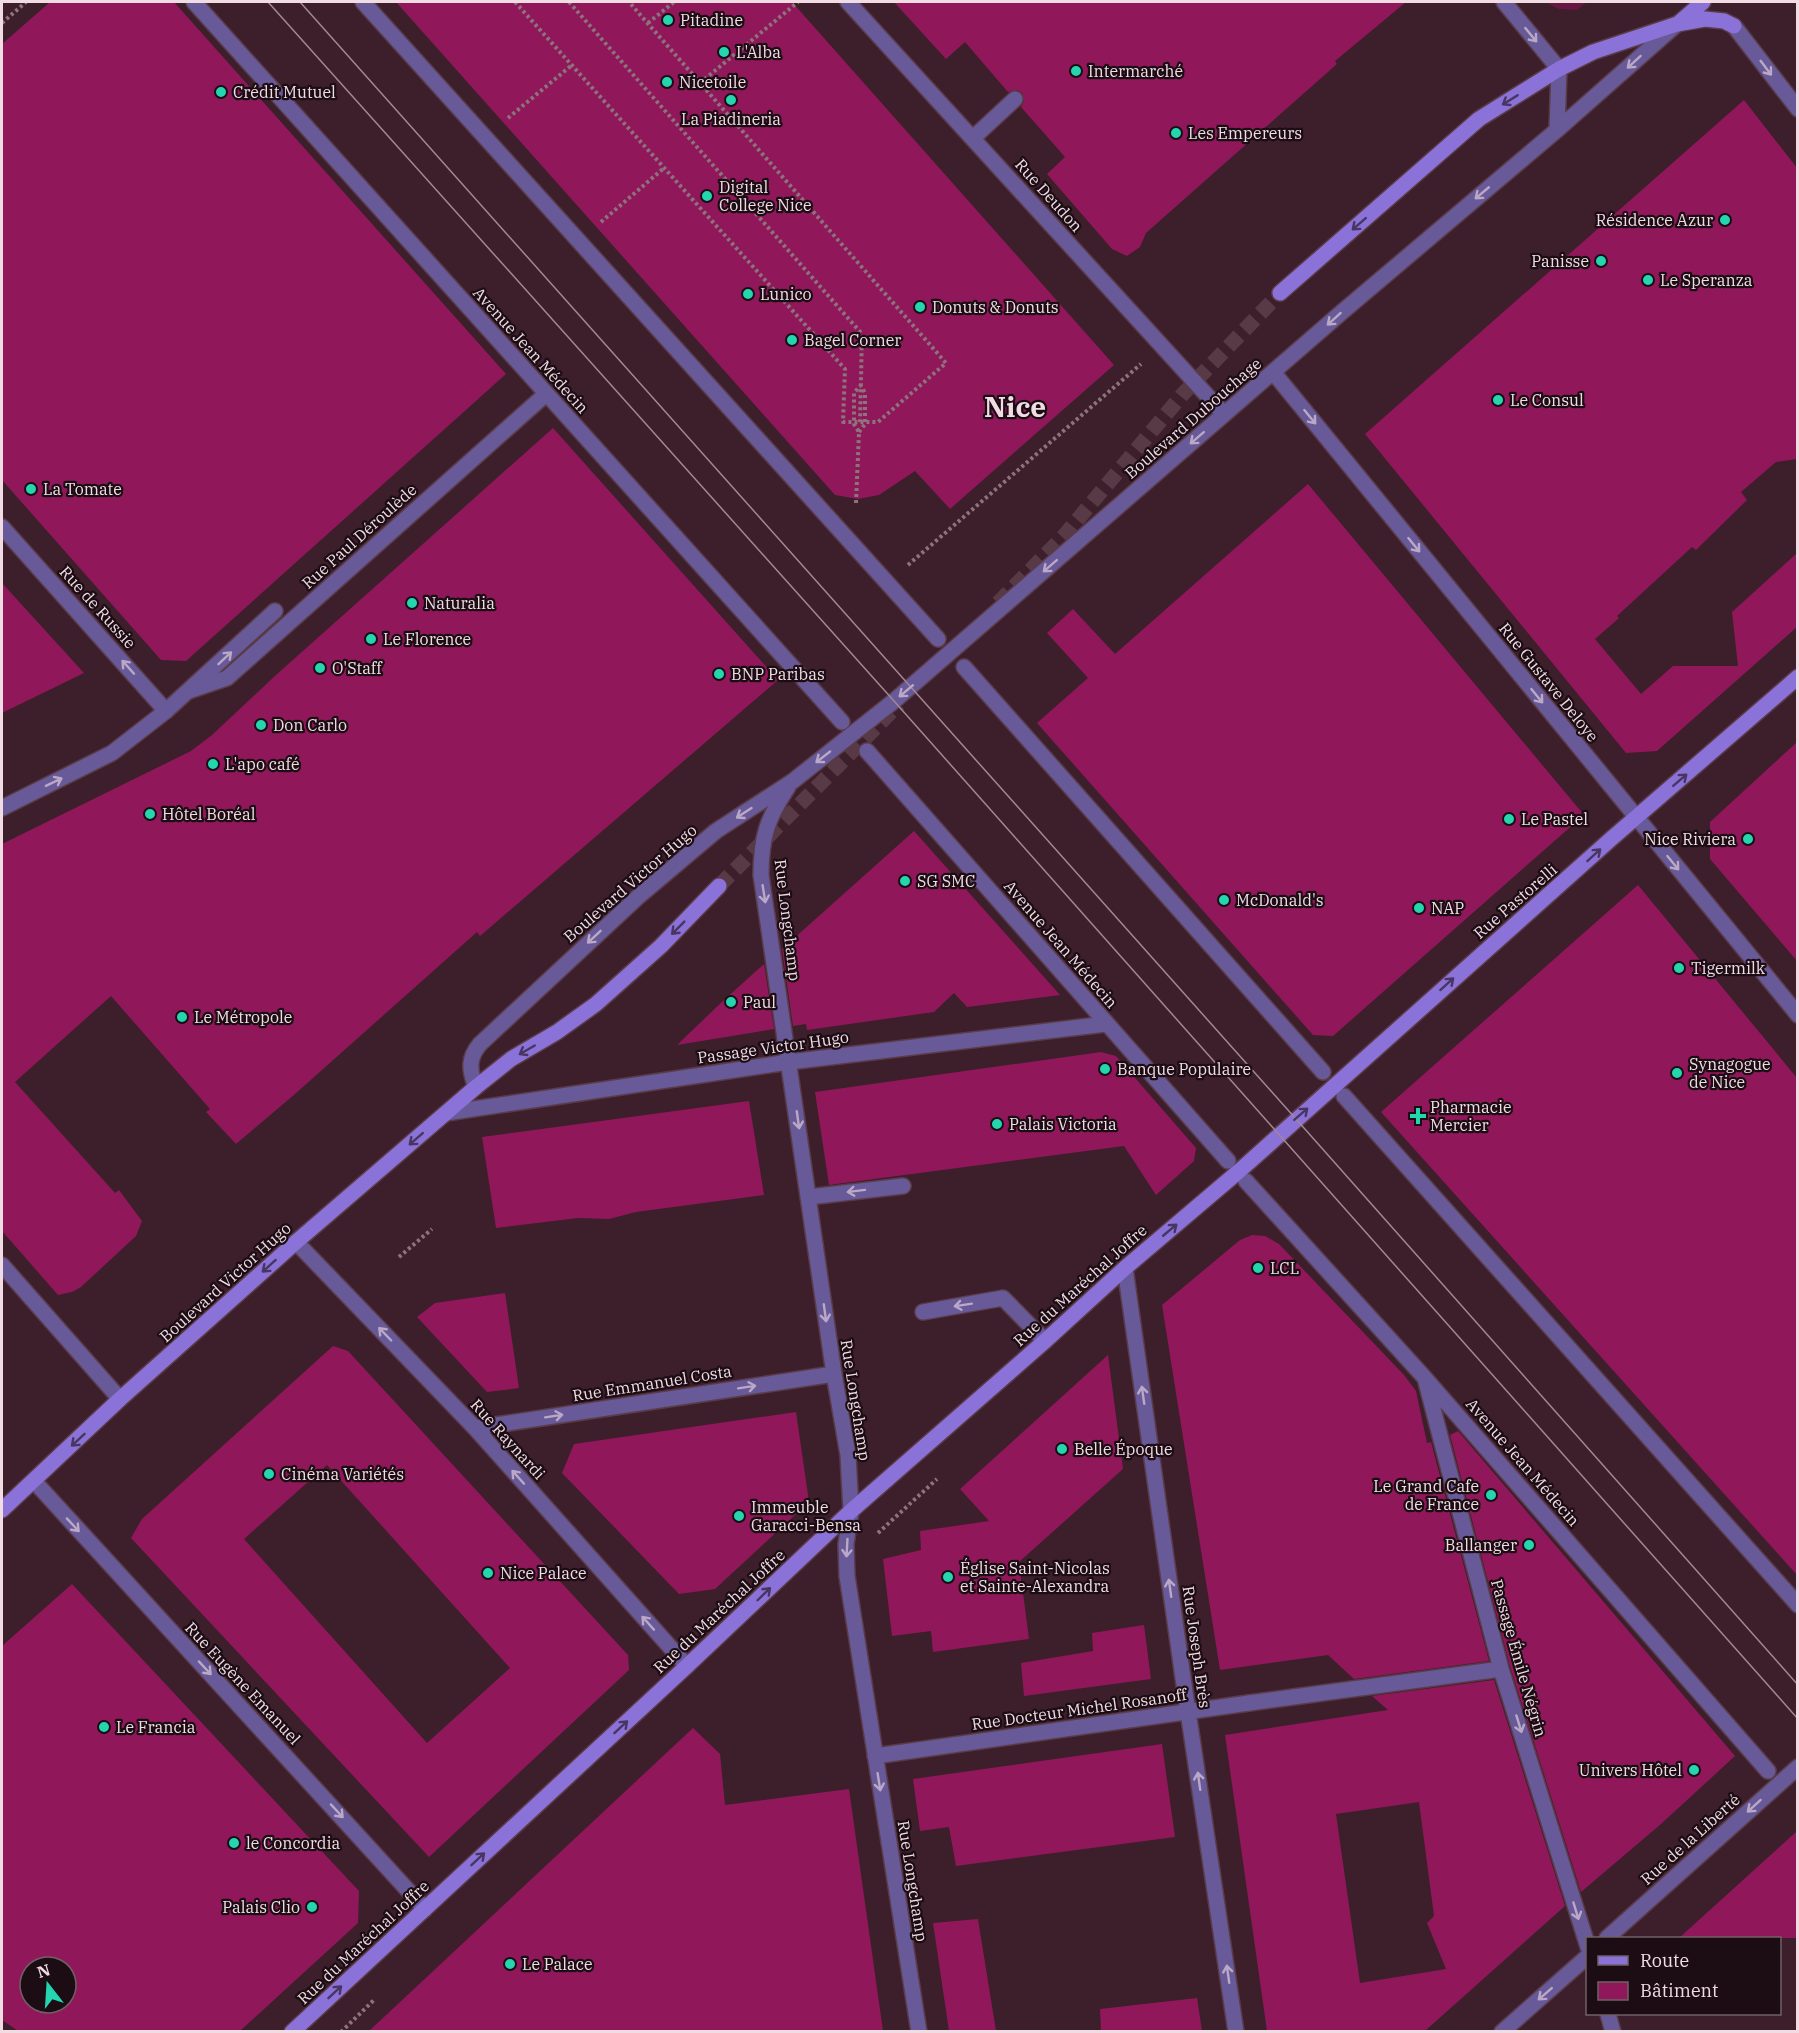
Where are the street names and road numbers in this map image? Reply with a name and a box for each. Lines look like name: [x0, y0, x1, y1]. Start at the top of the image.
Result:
street label: Rue Deudon: [1011, 154, 1087, 236]
street label: Avenue Jean Médecin: [469, 283, 593, 417]
street label: Boulevard Dubouchage: [1121, 353, 1265, 483]
street label: Rue Paul Déroulède: [298, 479, 420, 593]
street label: Rue de Russie: [56, 561, 140, 653]
street label: Rue Gustave Deloye: [1495, 618, 1603, 746]
street label: Boulevard Victor Hugo: [559, 820, 701, 946]
street label: Rue Longchamp: [771, 858, 805, 982]
street label: Rue Pastorelli: [1469, 859, 1561, 943]
street label: Avenue Jean Médecin: [1000, 876, 1122, 1012]
street label: Passage Victor Hugo: [696, 1026, 850, 1068]
street label: Boulevard Victor Hugo: [155, 1218, 295, 1346]
street label: Rue du Maréchal Joffre: [1009, 1220, 1151, 1350]
street label: Rue Longchamp: [837, 1338, 875, 1462]
street label: Rue Emmanuel Costa: [571, 1360, 733, 1405]
street label: Avenue Jean Médecin: [1462, 1394, 1584, 1530]
street label: Rue Raynardi: [467, 1395, 549, 1483]
street label: Rue du Maréchal Joffre: [649, 1545, 789, 1677]
street label: Passage Émile Négrin: [1487, 1577, 1552, 1739]
street label: Rue Joseph Brès: [1179, 1585, 1215, 1709]
street label: Rue Eugène Emanuel: [181, 1618, 305, 1749]
street label: Rue Docteur Michel Rosanoff: [970, 1684, 1189, 1734]
street label: Rue de la Liberté: [1636, 1789, 1744, 1889]
street label: Rue Longchamp: [894, 1819, 932, 1943]
street label: Rue du Maréchal Joffre: [293, 1876, 433, 2008]

